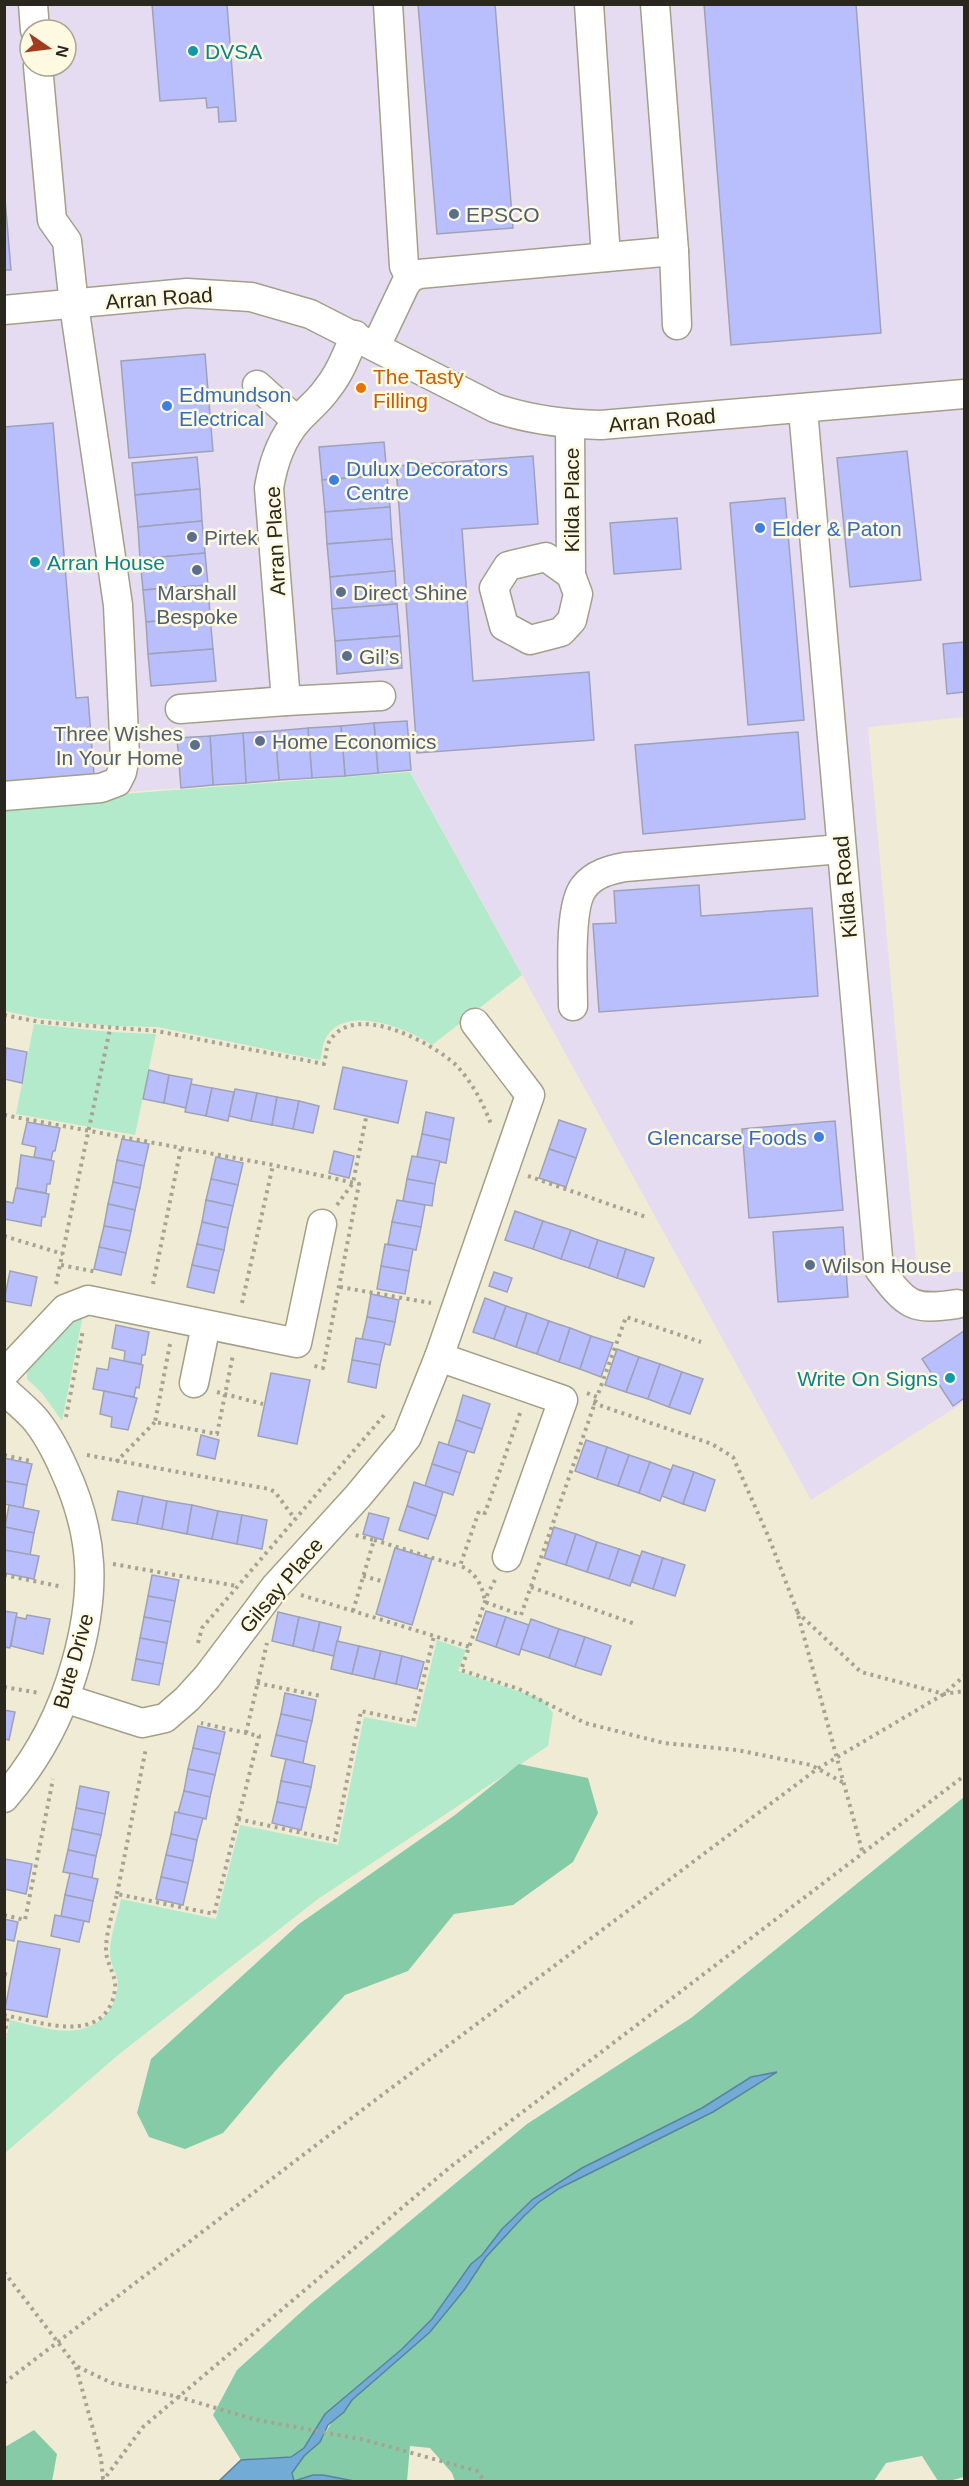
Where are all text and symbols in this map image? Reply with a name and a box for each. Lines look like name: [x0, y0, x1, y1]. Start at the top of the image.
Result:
north arrow: [18, 18, 78, 78]
place label: DVSA: [205, 40, 262, 63]
text: N: [52, 44, 72, 59]
marker: DVSA: [186, 44, 200, 58]
place label: EPSCO: [466, 203, 540, 226]
marker: EPSCO: [447, 207, 461, 221]
street label: Arran Road: [105, 283, 213, 313]
place label: The Tasty Filling: [373, 365, 464, 412]
marker: The Tasty Filling: [354, 381, 368, 395]
place label: Edmundson Electrical: [179, 383, 291, 430]
marker: Edmundson Electrical: [160, 399, 174, 413]
street label: Arran Road: [608, 404, 716, 436]
street label: Kilda Place: [560, 447, 583, 553]
place label: Dulux Decorators Centre: [346, 457, 508, 504]
marker: Dulux Decorators Centre: [327, 473, 341, 487]
street label: Arran Place: [261, 486, 289, 596]
place label: Elder & Paton: [772, 517, 902, 540]
marker: Elder & Paton: [753, 521, 767, 535]
place label: Pirtek: [204, 526, 258, 549]
marker: Pirtek: [185, 530, 199, 544]
place label: Arran House: [47, 551, 165, 574]
marker: Arran House: [28, 555, 42, 569]
marker: Marshall Bespoke: [190, 563, 204, 577]
place label: Marshall Bespoke: [156, 581, 238, 628]
place label: Direct Shine: [353, 581, 467, 604]
marker: Direct Shine: [334, 585, 348, 599]
place label: Gil’s: [359, 645, 399, 668]
marker: Gil’s: [340, 649, 354, 663]
place label: Three Wishes In Your Home: [53, 722, 183, 769]
place label: Home Economics: [272, 730, 437, 753]
marker: Home Economics: [253, 734, 267, 748]
marker: Three Wishes In Your Home: [188, 738, 202, 752]
street label: Kilda Road: [829, 835, 861, 939]
place label: Glencarse Foods: [647, 1126, 807, 1149]
marker: Glencarse Foods: [812, 1130, 826, 1144]
place label: Wilson House: [822, 1254, 952, 1277]
marker: Wilson House: [803, 1258, 817, 1272]
place label: Write On Signs: [797, 1367, 938, 1390]
marker: Write On Signs: [943, 1371, 957, 1385]
street label: Gilsay Place: [235, 1533, 327, 1637]
street label: Bute Drive: [48, 1611, 98, 1711]

